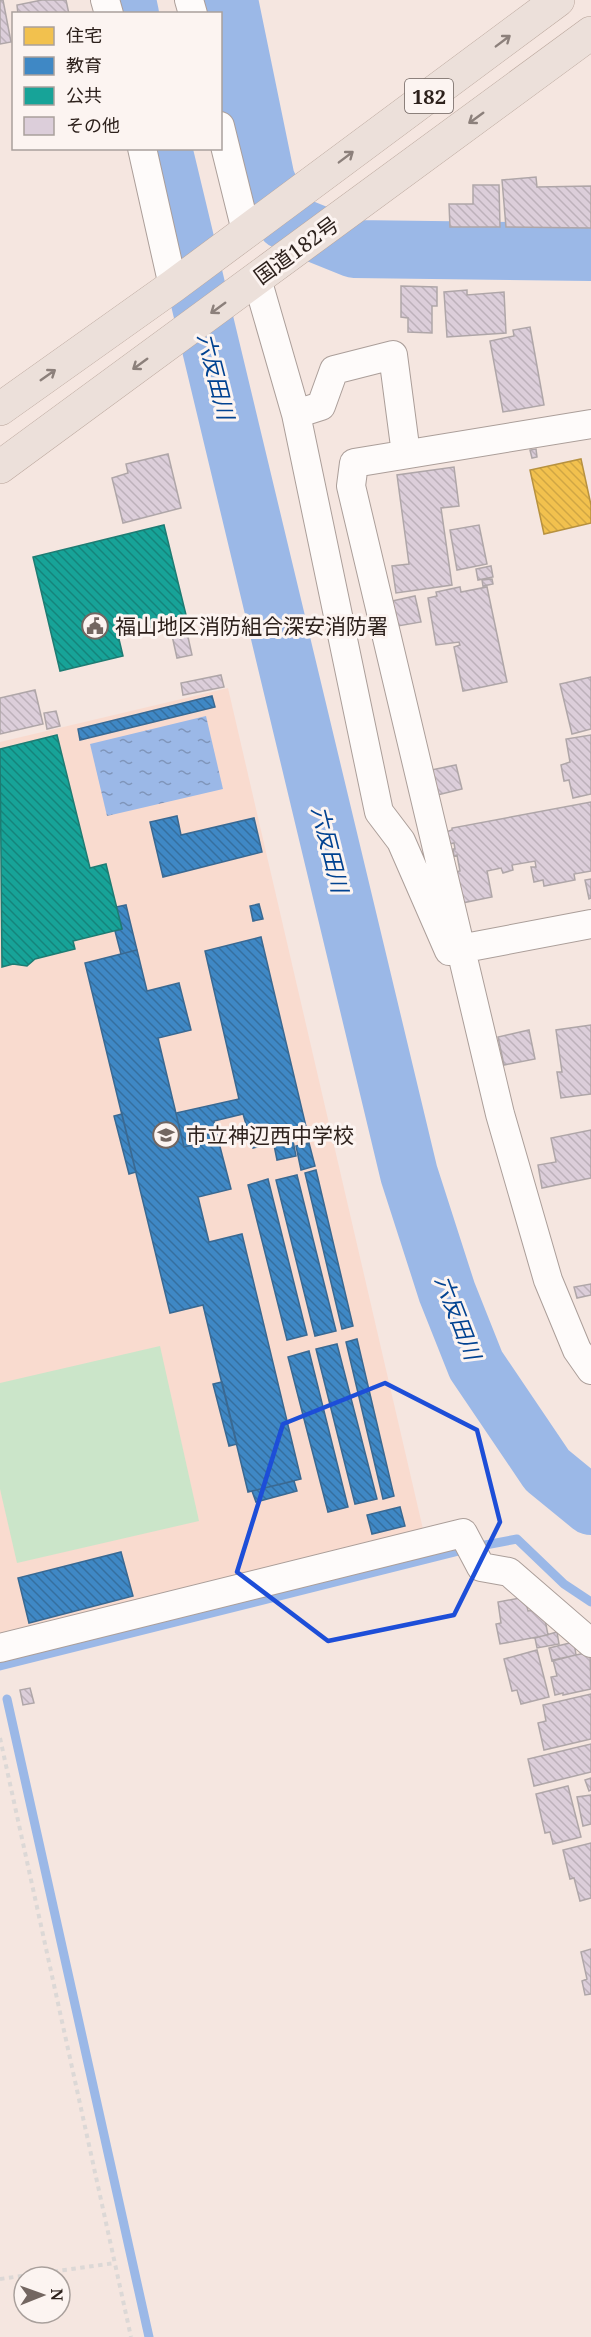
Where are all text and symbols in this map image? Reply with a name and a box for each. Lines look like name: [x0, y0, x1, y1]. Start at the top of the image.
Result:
legend: [12, 12, 222, 150]
text: 住宅: [66, 23, 102, 47]
one-way arrow: [494, 35, 510, 47]
text: 教育: [66, 53, 102, 77]
road number: 182: [405, 79, 453, 113]
text: 公共: [66, 83, 102, 107]
one-way arrow: [469, 111, 485, 124]
text: その他: [66, 113, 120, 137]
one-way arrow: [338, 151, 354, 163]
street label: 国道182号: [248, 210, 344, 290]
one-way arrow: [210, 301, 226, 314]
water label: 六反田川: [192, 330, 243, 424]
one-way arrow: [133, 358, 149, 371]
one-way arrow: [39, 369, 55, 381]
public building icon: 福山地区消防組合深安消防署: [80, 611, 110, 641]
place label: 福山地区消防組合深安消防署: [115, 612, 388, 640]
water label: 六反田川: [306, 803, 357, 897]
school or university icon: 市立神辺西中学校: [151, 1120, 181, 1150]
place label: 市立神辺西中学校: [186, 1121, 354, 1149]
water label: 六反田川: [429, 1271, 489, 1365]
north arrow: [12, 2265, 72, 2325]
text: N: [46, 2288, 68, 2302]

